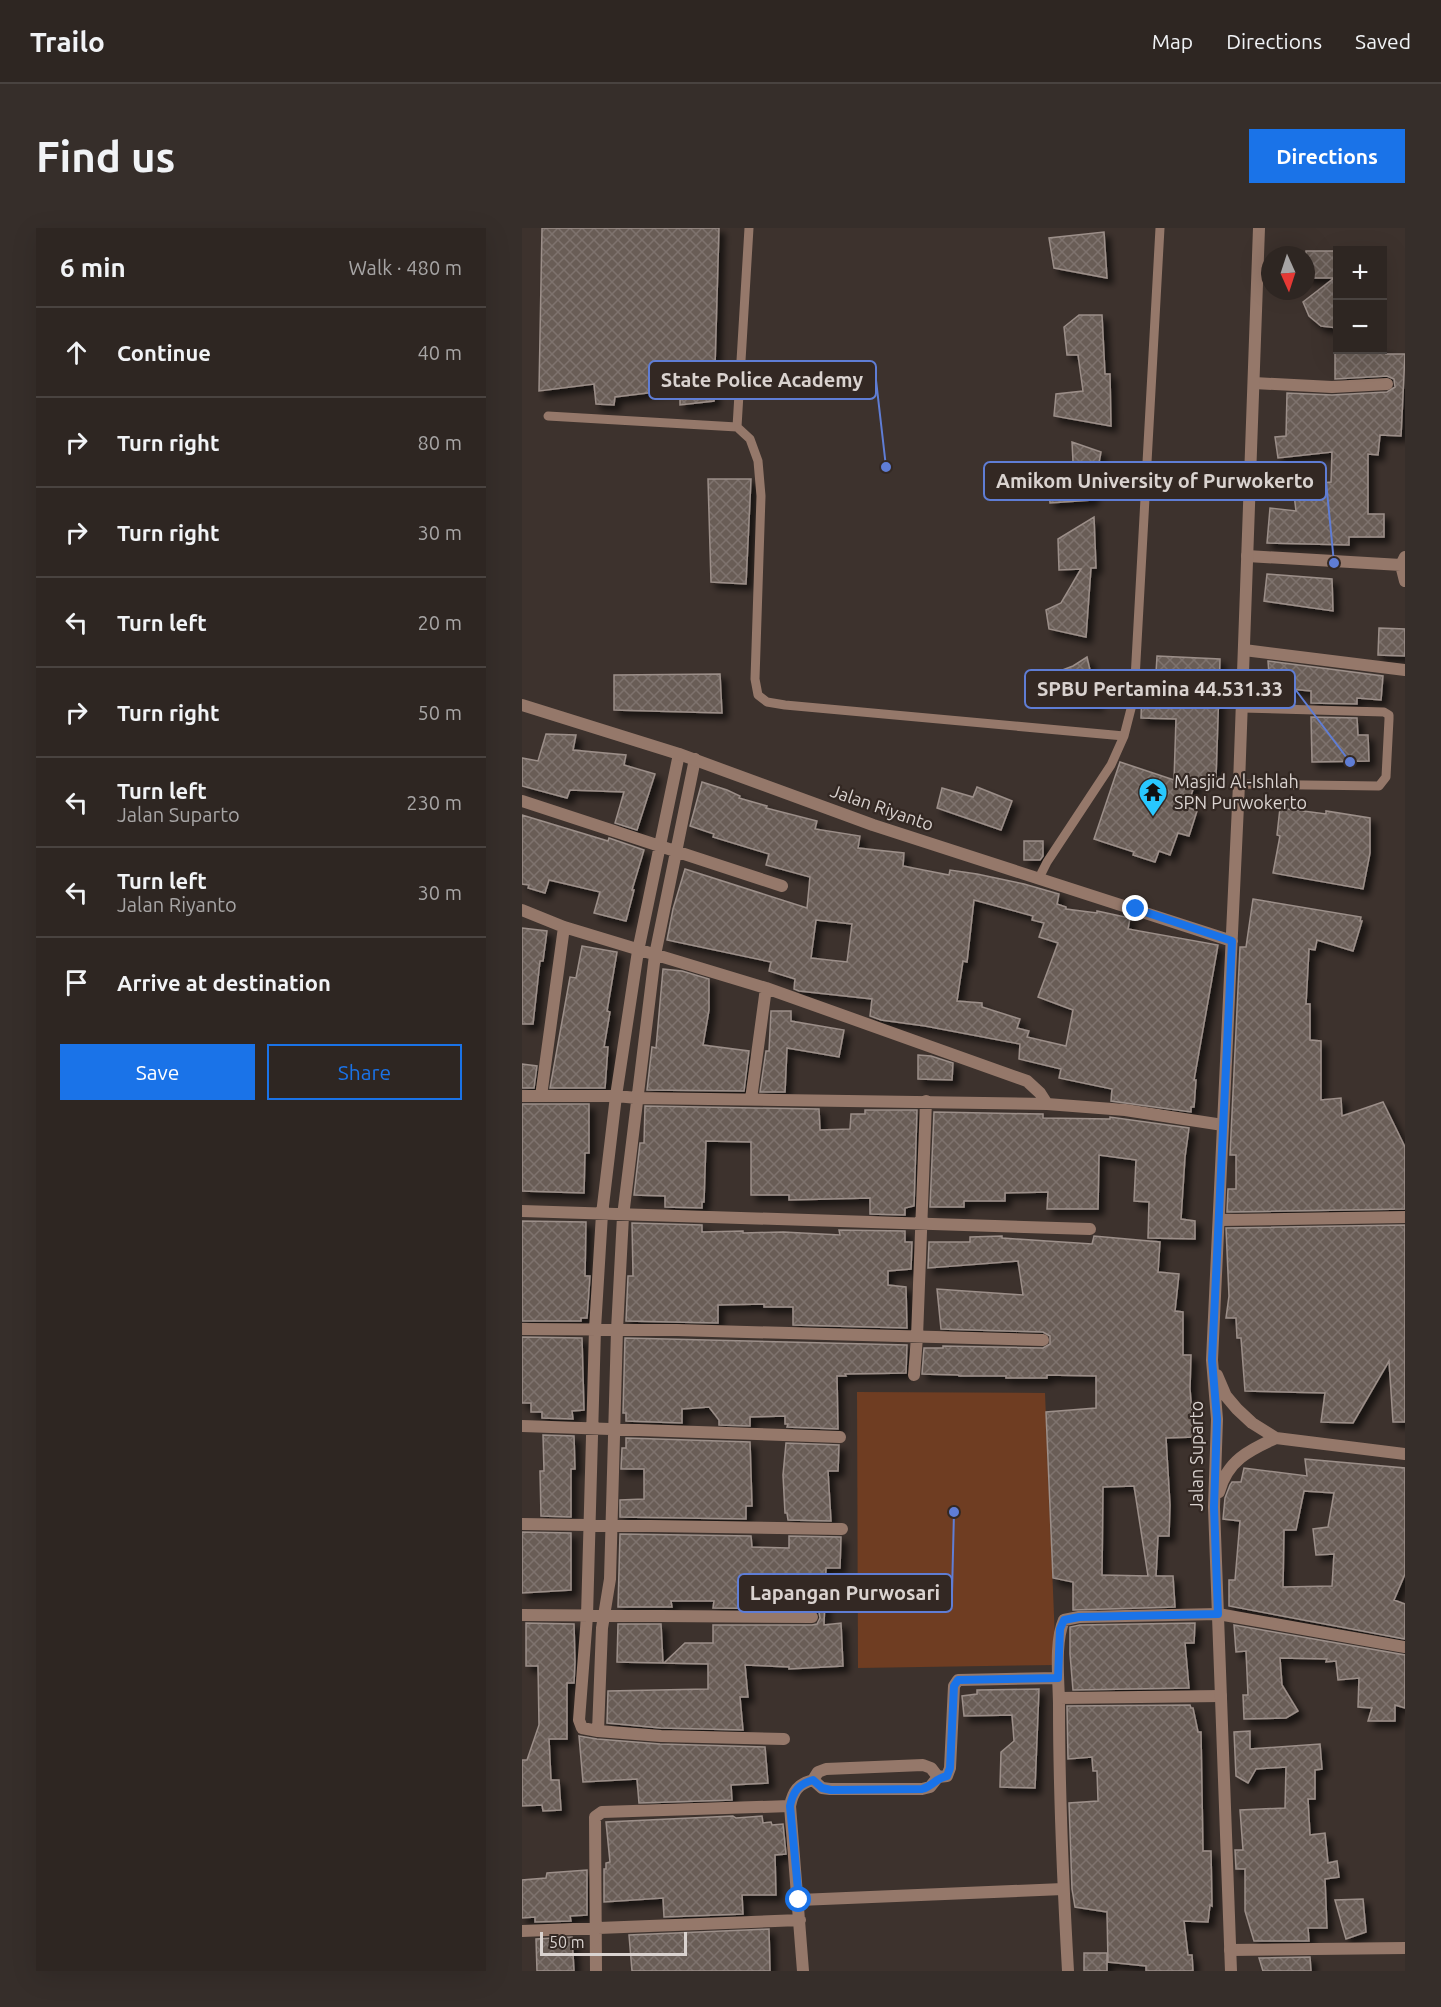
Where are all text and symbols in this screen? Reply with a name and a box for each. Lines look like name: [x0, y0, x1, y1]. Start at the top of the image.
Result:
text: Trailo: [30, 26, 105, 57]
text: Map: [1152, 29, 1193, 53]
text: Directions: [1226, 29, 1322, 53]
text: Saved: [1355, 29, 1411, 53]
button: Directions: [1249, 129, 1405, 183]
text: Find us: [36, 133, 175, 180]
north arrow: [1261, 246, 1315, 300]
map controls: [1333, 246, 1387, 354]
button: +: [1333, 246, 1387, 300]
text: 6 min: [60, 253, 126, 282]
text: Walk · 480 m: [349, 256, 462, 279]
button: −: [1333, 300, 1387, 354]
icon: ahead: [60, 336, 93, 369]
text: Continue: [117, 340, 211, 365]
text: 40 m: [418, 341, 462, 364]
callout: State Police Academy: [649, 361, 876, 399]
text: State Police Academy: [661, 368, 864, 391]
icon: right: [60, 426, 93, 459]
text: Turn right: [117, 430, 219, 455]
text: 80 m: [418, 431, 462, 454]
callout: Amikom University of Purwokerto: [984, 462, 1326, 500]
text: Amikom University of Purwokerto: [996, 469, 1314, 492]
icon: right: [60, 516, 93, 549]
text: Turn right: [117, 520, 219, 545]
text: 30 m: [418, 521, 462, 544]
icon: left: [60, 606, 93, 639]
text: Turn left: [117, 610, 207, 635]
text: 20 m: [418, 611, 462, 634]
callout: SPBU Pertamina 44.531.33: [1025, 670, 1295, 708]
text: SPBU Pertamina 44.531.33: [1037, 677, 1283, 700]
icon: right: [60, 696, 93, 729]
text: Turn right: [117, 700, 219, 725]
text: 50 m: [418, 701, 462, 724]
place label: Masjid Al-Ishlah SPN Purwokerto: [1174, 771, 1307, 812]
temple icon: Masjid Al-Ishlah SPN Purwokerto: [1137, 776, 1169, 818]
text: Turn left: [117, 778, 207, 803]
street label: Jalan Riyanto: [828, 780, 937, 834]
icon: left: [60, 786, 93, 819]
text: 230 m: [406, 791, 462, 814]
text: Jalan Suparto: [117, 803, 240, 826]
text: Turn left: [117, 868, 207, 893]
icon: left: [60, 876, 93, 909]
text: 30 m: [418, 881, 462, 904]
text: Jalan Riyanto: [117, 893, 237, 916]
route end: [1122, 895, 1148, 921]
icon: arrive: [60, 966, 93, 999]
text: Arrive at destination: [117, 970, 331, 995]
button: Save: [60, 1044, 255, 1100]
button: Share: [267, 1044, 462, 1100]
street label: Jalan Suparto: [1186, 1401, 1206, 1511]
callout: Lapangan Purwosari: [738, 1574, 952, 1612]
text: Lapangan Purwosari: [750, 1581, 940, 1604]
route start: [785, 1886, 811, 1912]
scale bar: [540, 1929, 687, 1956]
text: 50 m: [549, 1933, 585, 1951]

